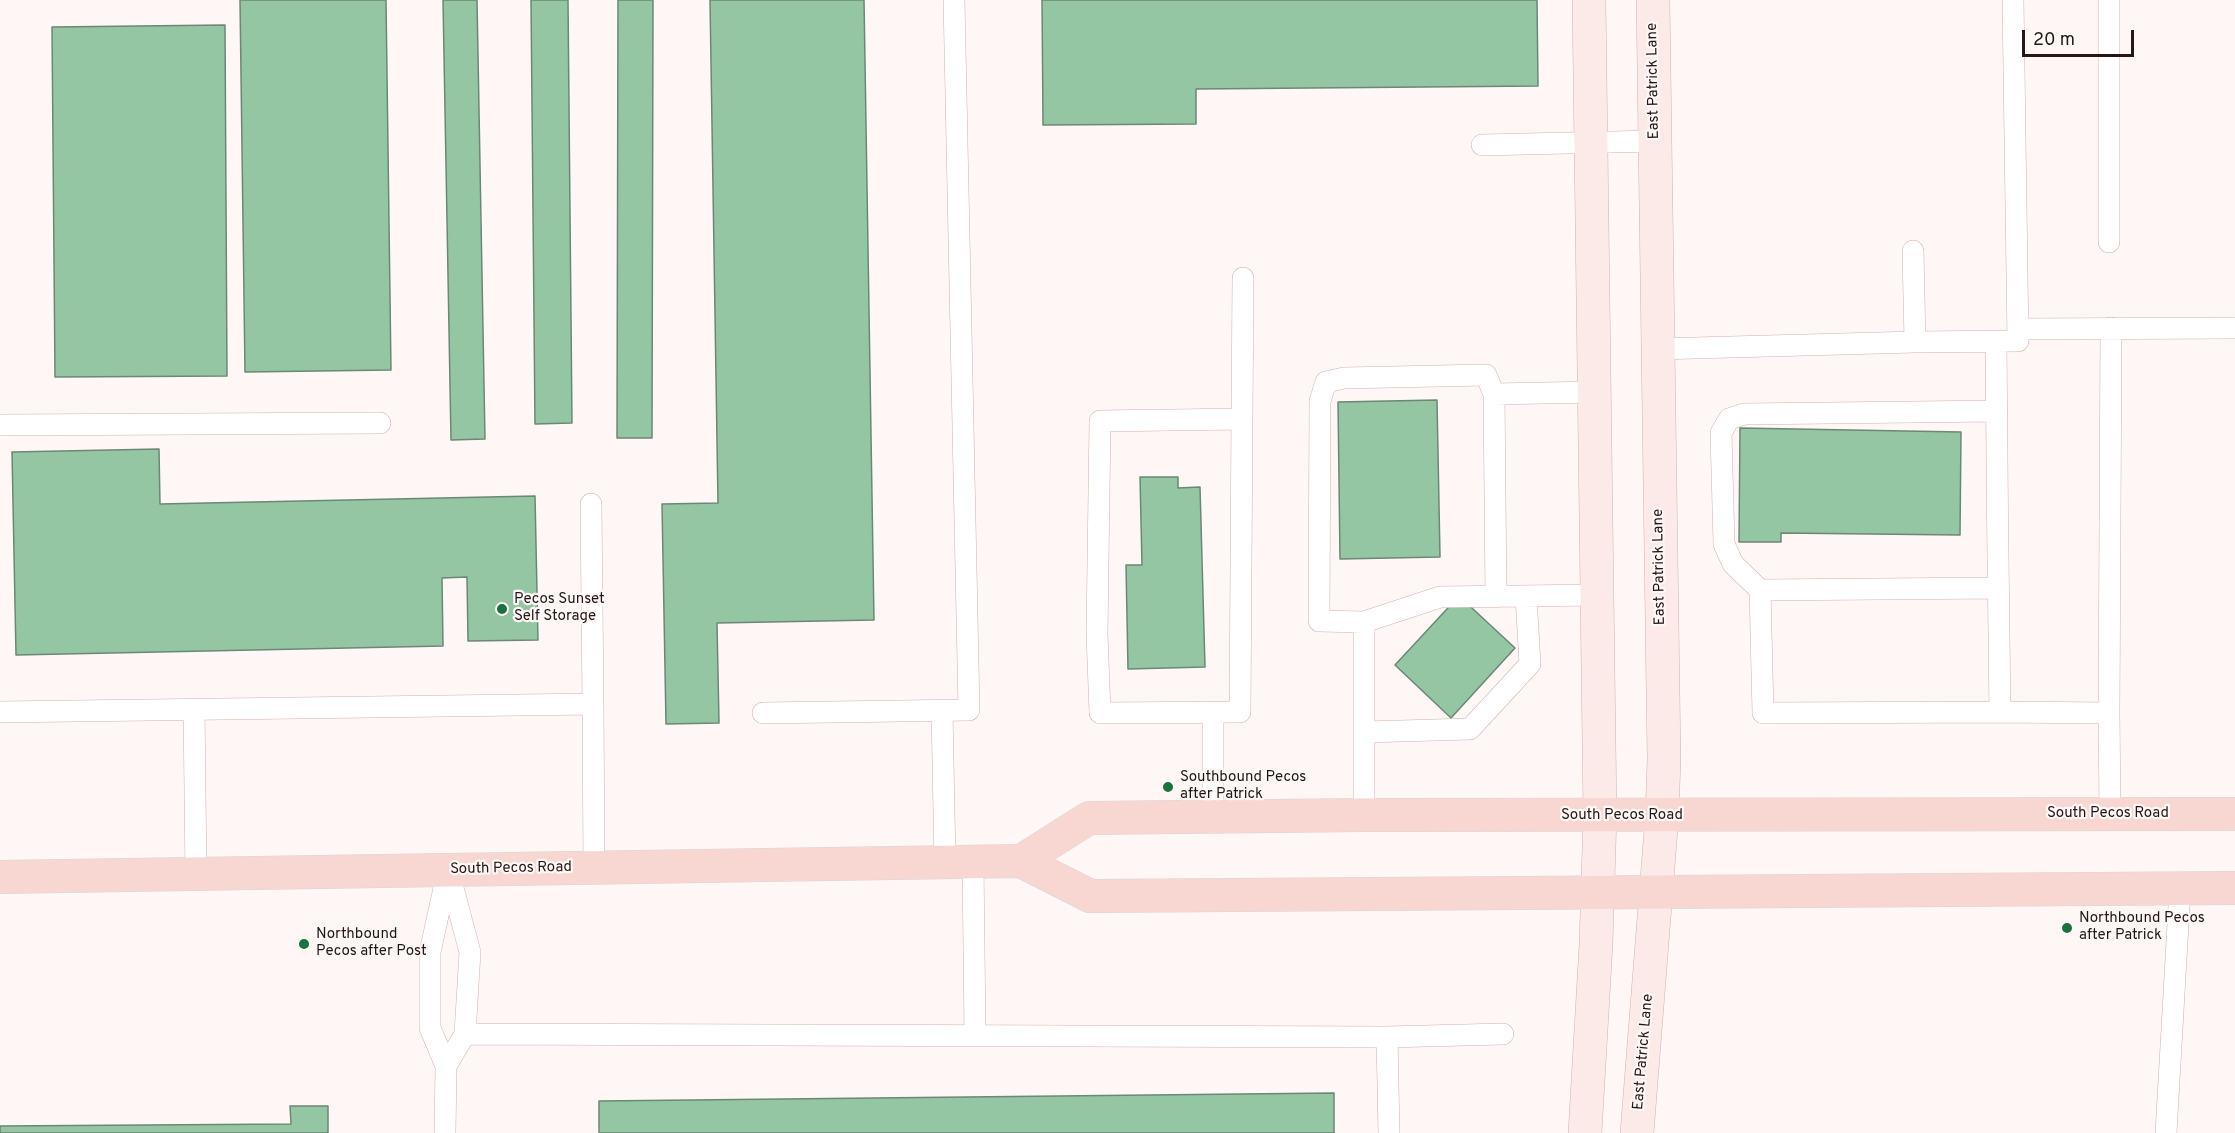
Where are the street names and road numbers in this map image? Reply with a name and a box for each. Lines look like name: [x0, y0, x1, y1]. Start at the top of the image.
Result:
street label: East Patrick Lane: [1644, 23, 1664, 139]
street label: East Patrick Lane: [1650, 509, 1670, 625]
street label: South Pecos Road: [2047, 805, 2169, 823]
street label: South Pecos Road: [1561, 807, 1683, 825]
street label: South Pecos Road: [450, 859, 572, 879]
street label: East Patrick Lane: [1630, 993, 1658, 1111]

